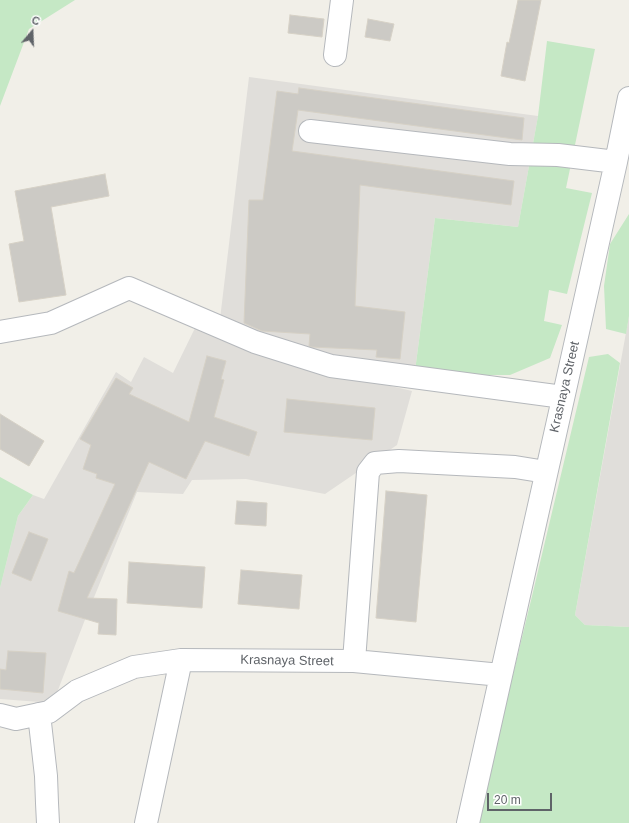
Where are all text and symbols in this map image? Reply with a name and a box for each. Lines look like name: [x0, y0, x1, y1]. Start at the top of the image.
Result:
north arrow: [12, 12, 52, 52]
text: С: [30, 14, 42, 28]
street label: Krasnaya Street: [547, 340, 583, 434]
street label: Krasnaya Street: [240, 652, 334, 670]
scale bar: [489, 785, 554, 811]
text: 20 m: [494, 793, 521, 807]

